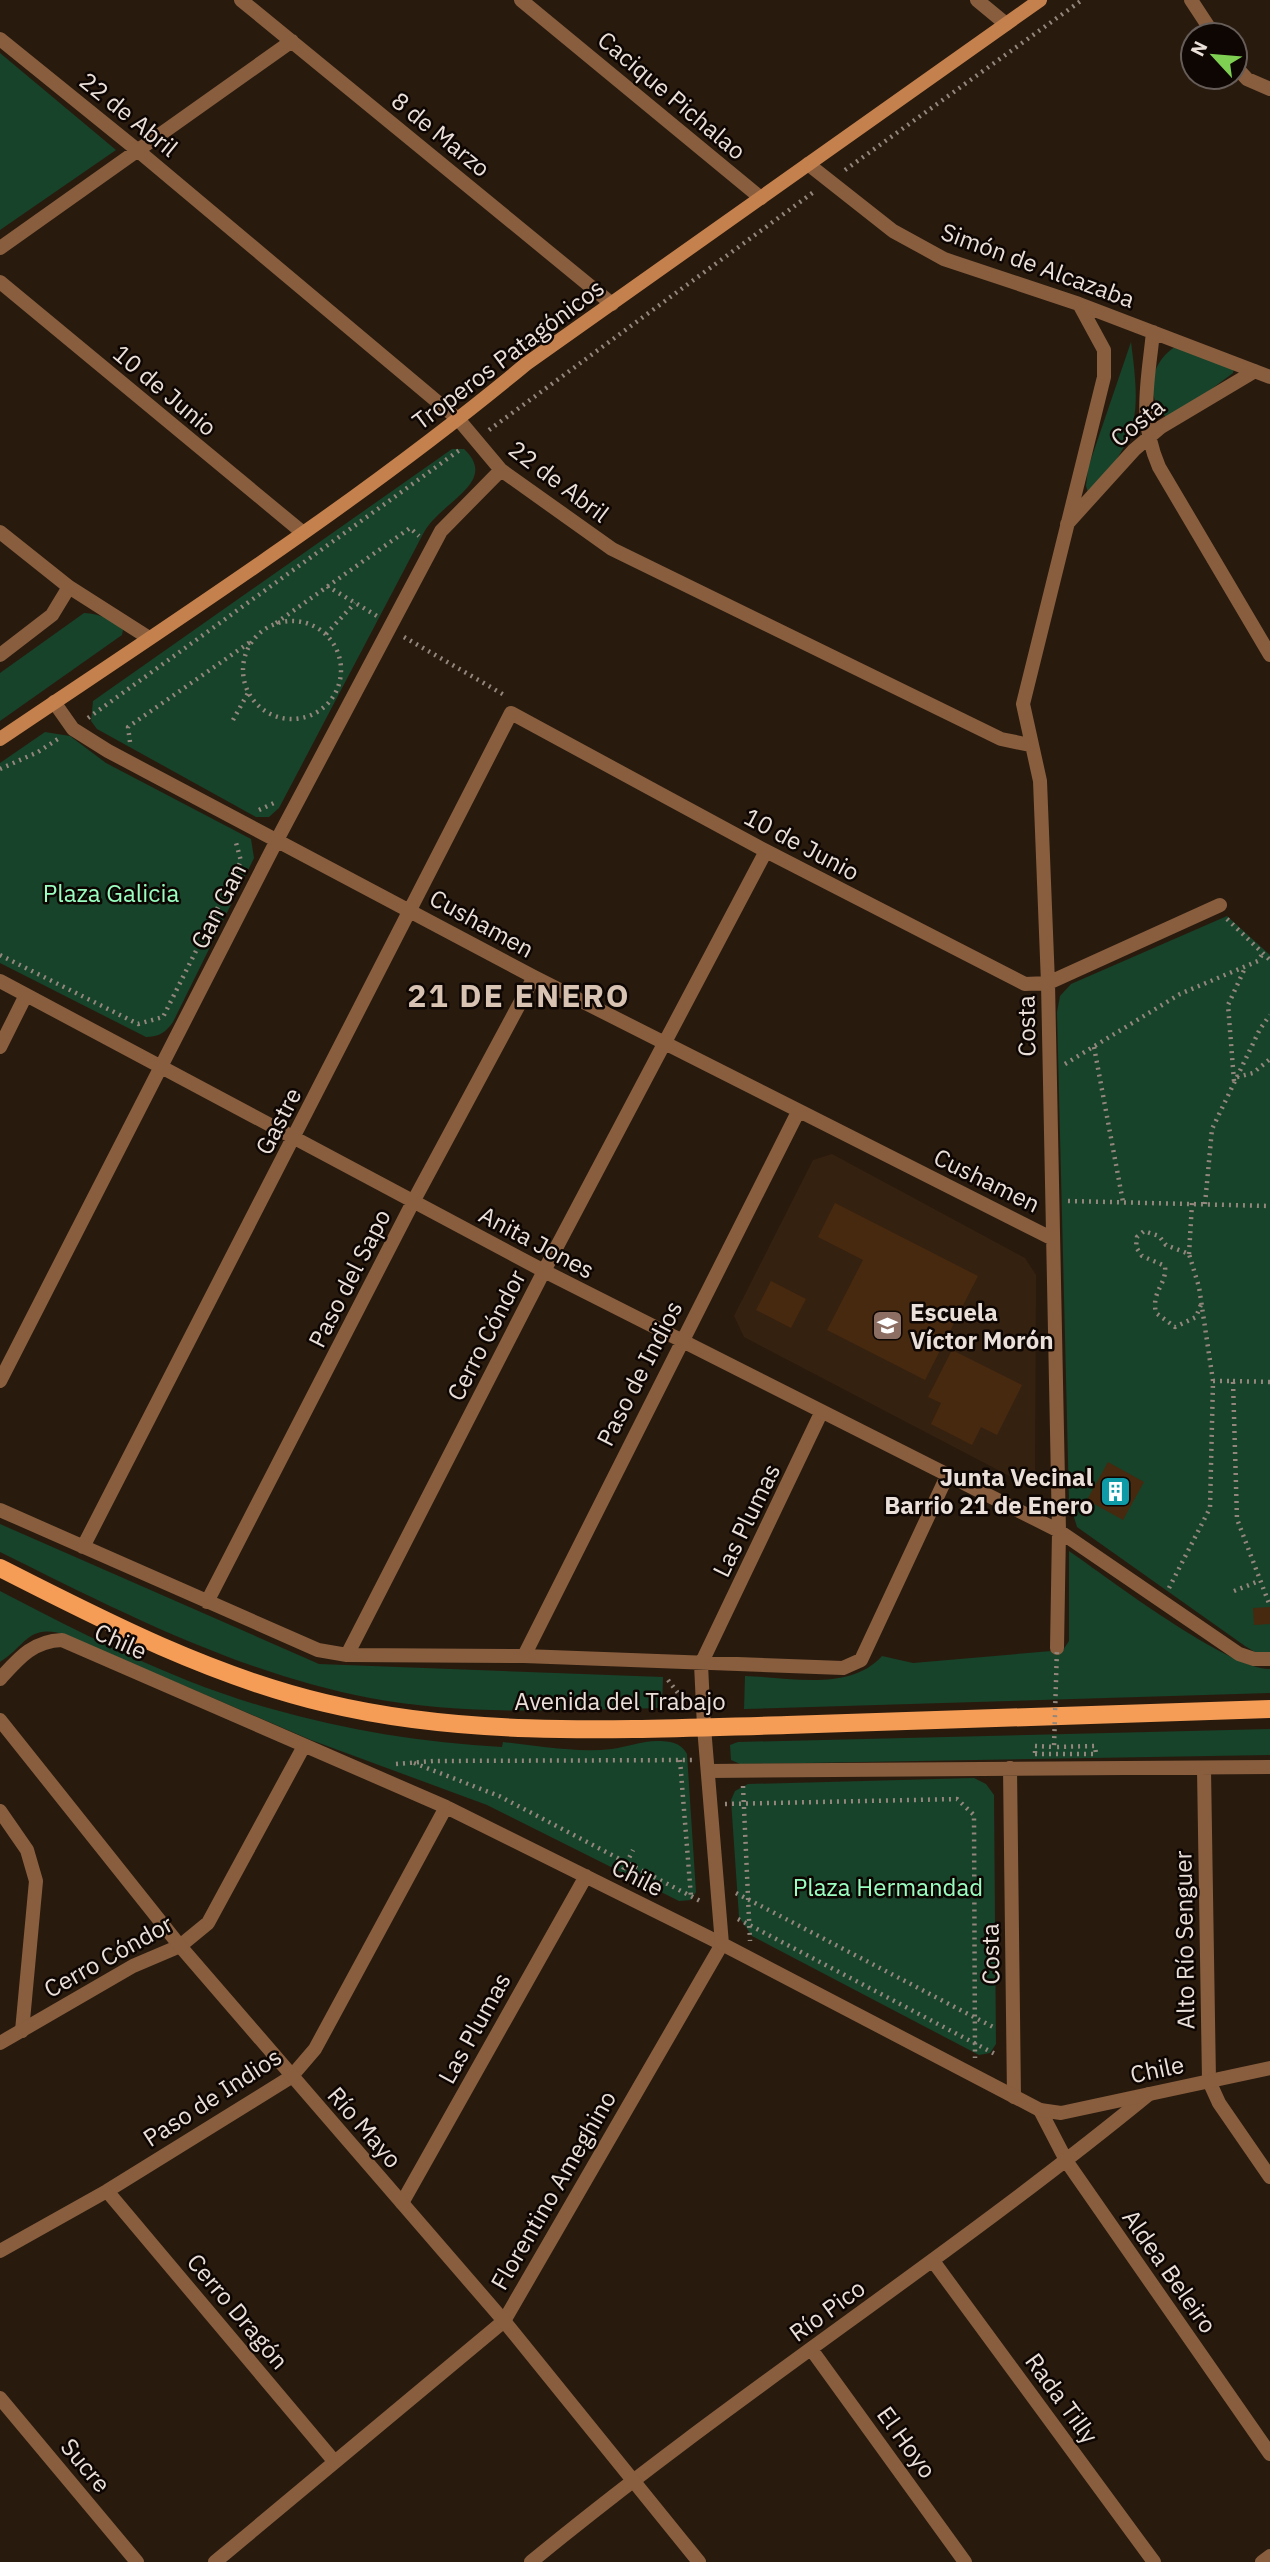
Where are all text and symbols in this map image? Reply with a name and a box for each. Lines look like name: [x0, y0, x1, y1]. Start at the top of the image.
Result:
north arrow: [1179, 21, 1249, 91]
street label: Cacique Pichalao: [591, 24, 753, 166]
text: N: [1185, 37, 1213, 60]
street label: 22 de Abril: [73, 64, 185, 164]
street label: 8 de Marzo: [385, 84, 497, 184]
street label: Simón de Alcazaba: [937, 215, 1139, 315]
street label: Troperos Patagónicos: [406, 271, 610, 437]
street label: 10 de Junio: [106, 337, 224, 443]
street label: Costa: [1103, 390, 1171, 454]
street label: 22 de Abril: [502, 433, 616, 529]
street label: 10 de Junio: [739, 800, 865, 888]
street label: Gan Gan: [183, 858, 253, 954]
park label: Plaza Galicia: [43, 877, 179, 909]
street label: Cushamen: [424, 881, 540, 965]
district label: 21 DE ENERO: [407, 974, 631, 1016]
street label: Costa: [1009, 995, 1043, 1057]
street label: Gastre: [248, 1082, 308, 1160]
street label: Cushamen: [929, 1141, 1045, 1219]
street label: Anita Jones: [474, 1198, 600, 1286]
street label: Paso del Sapo: [300, 1203, 398, 1353]
street label: Cerro Cóndor: [439, 1264, 533, 1406]
street label: Paso de Indios: [589, 1295, 689, 1451]
place label: Escuela Víctor Morón: [910, 1296, 1053, 1356]
school or university icon: Escuela Víctor Morón: [870, 1309, 904, 1343]
street label: Las Plumas: [705, 1458, 787, 1582]
place label: Junta Vecinal Barrio 21 de Enero: [884, 1461, 1093, 1521]
building icon: Junta Vecinal Barrio 21 de Enero: [1099, 1474, 1133, 1508]
street label: Chile: [90, 1615, 152, 1667]
street label: Avenida del Trabajo: [514, 1685, 726, 1717]
street label: Chile: [607, 1850, 669, 1904]
street label: Alto Río Senguer: [1166, 1850, 1202, 2030]
park label: Plaza Hermandad: [793, 1871, 983, 1903]
street label: Cerro Cóndor: [38, 1907, 178, 2005]
street label: Costa: [973, 1923, 1007, 1985]
street label: Las Plumas: [430, 1967, 518, 2089]
street label: Paso de Indios: [137, 2040, 287, 2154]
street label: Chile: [1127, 2048, 1187, 2090]
street label: Río Mayo: [321, 2080, 409, 2174]
street label: Florentino Ameghino: [483, 2085, 623, 2295]
street label: Aldea Beleiro: [1116, 2203, 1224, 2339]
street label: Cerro Dragón: [180, 2246, 296, 2376]
street label: Río Pico: [783, 2272, 871, 2348]
street label: Rada Tilly: [1018, 2346, 1106, 2450]
street label: El Hoyo: [870, 2400, 944, 2484]
street label: Sucre: [54, 2431, 118, 2499]

